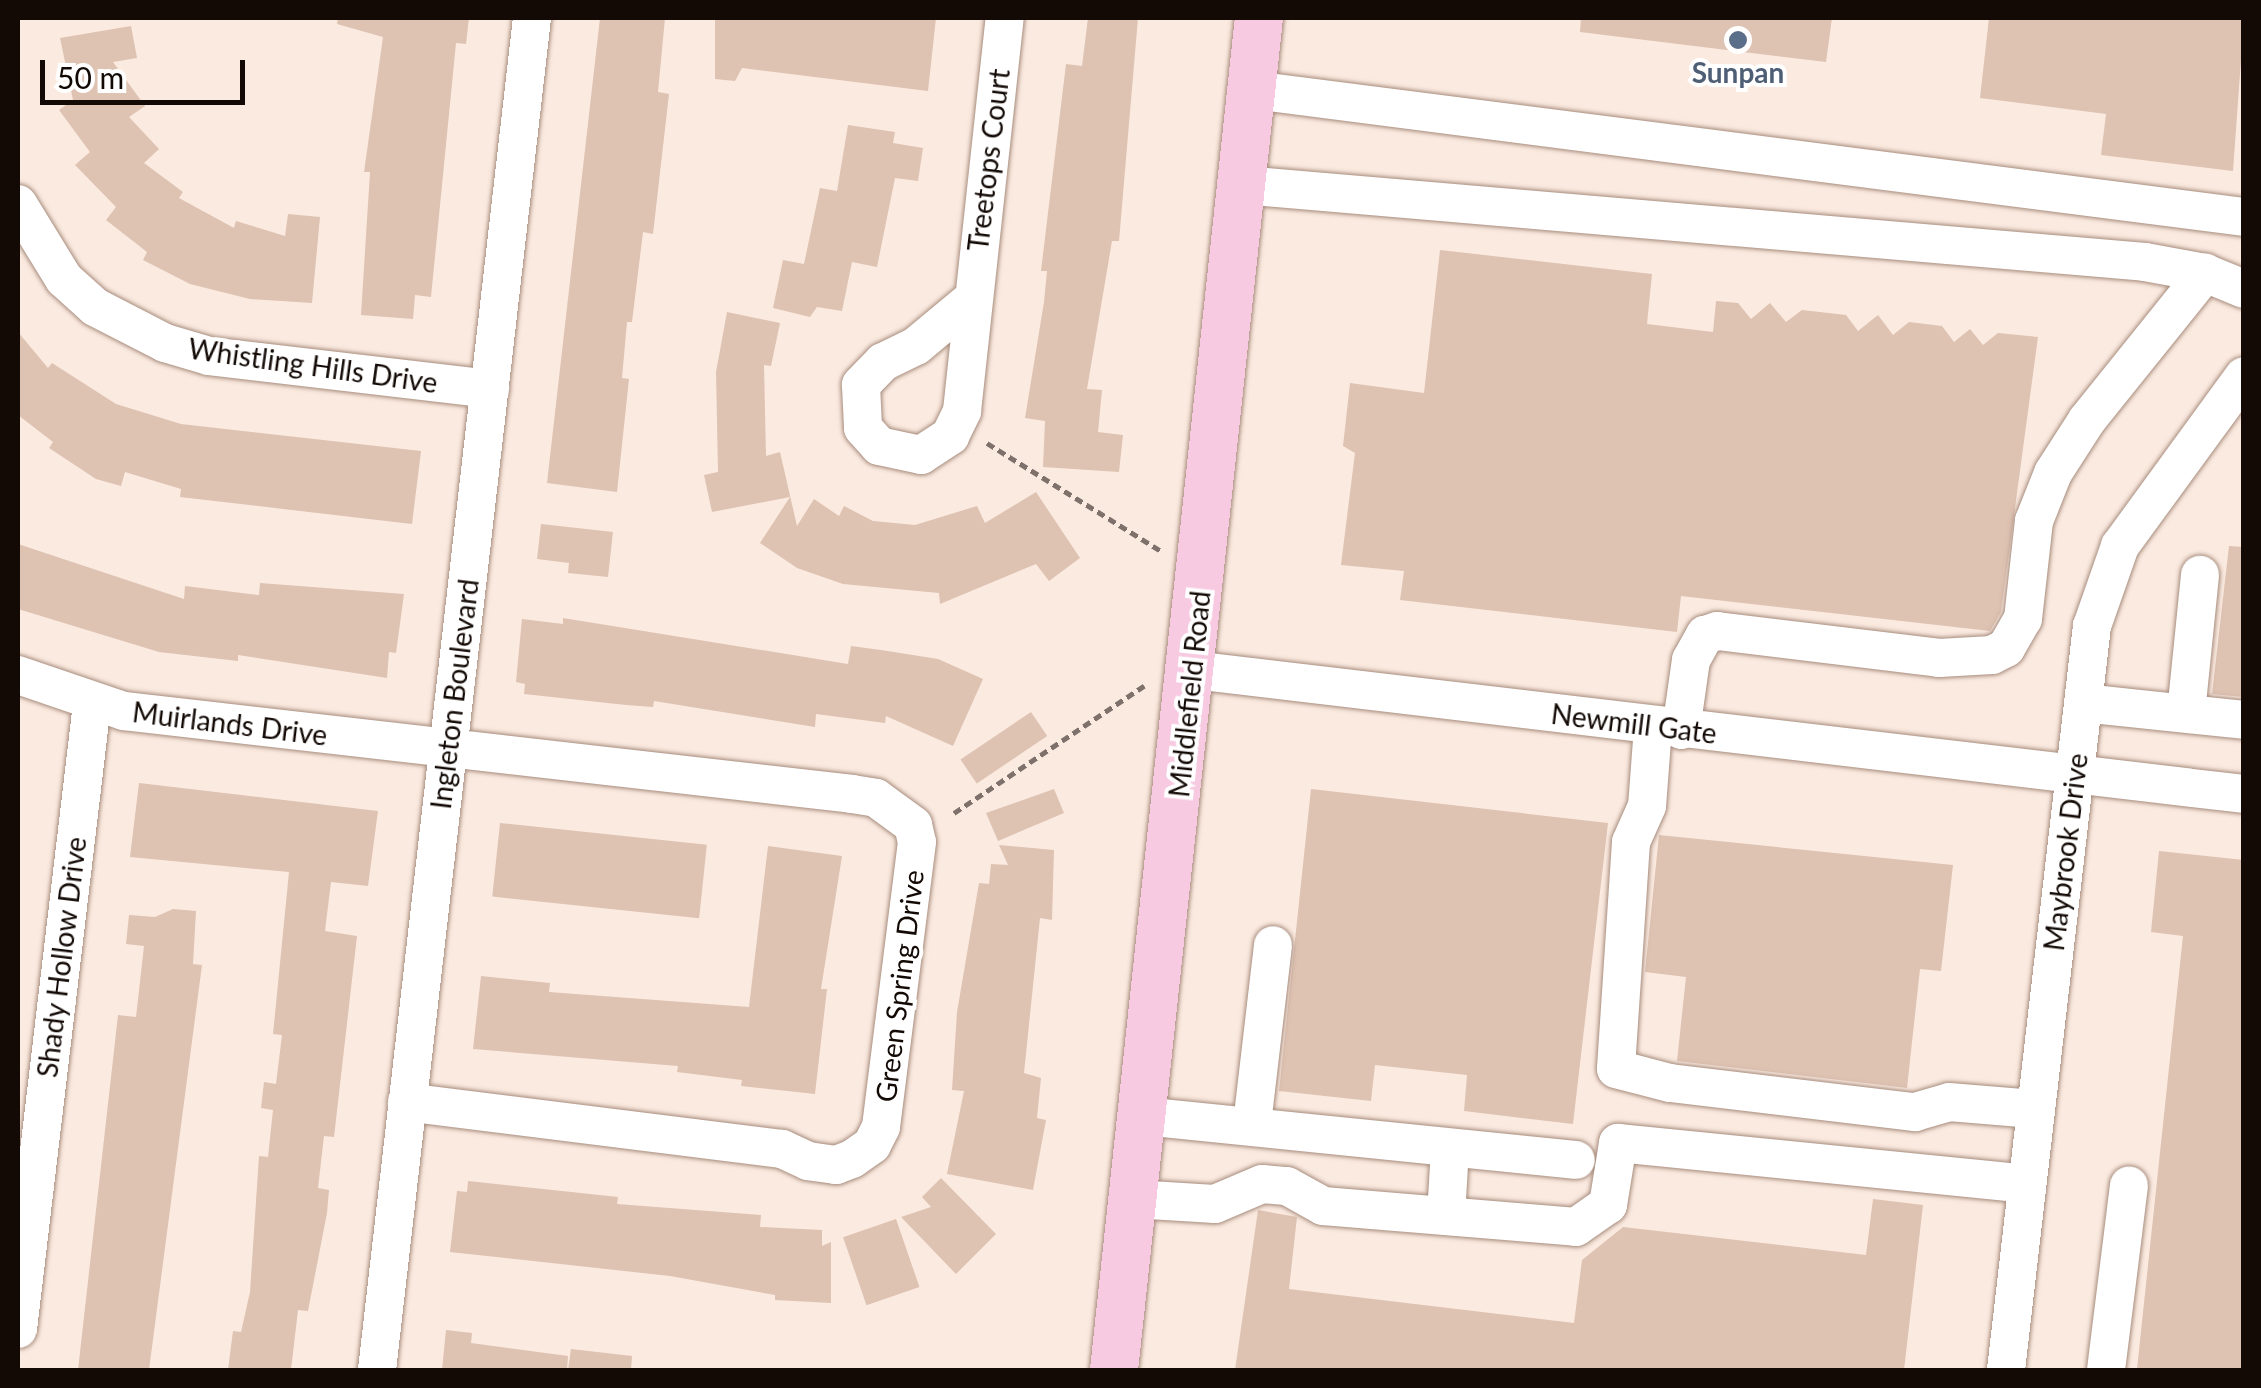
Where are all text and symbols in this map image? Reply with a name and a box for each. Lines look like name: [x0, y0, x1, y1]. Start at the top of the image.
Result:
marker: Sunpan: [1727, 29, 1749, 51]
scale bar: [45, 40, 250, 102]
place label: Sunpan: [1692, 55, 1784, 89]
text: 50 m: [57, 59, 124, 95]
street label: Treetops Court: [960, 67, 1016, 253]
street label: Whistling Hills Drive: [186, 331, 440, 399]
street label: Ingleton Boulevard: [423, 577, 485, 811]
street label: Middlefield Road: [1161, 589, 1217, 799]
street label: Muirlands Drive: [131, 694, 329, 752]
street label: Newmill Gate: [1549, 696, 1719, 750]
street label: Maybrook Drive: [2036, 751, 2094, 953]
street label: Shady Hollow Drive: [29, 834, 93, 1080]
street label: Green Spring Drive: [868, 868, 930, 1104]

